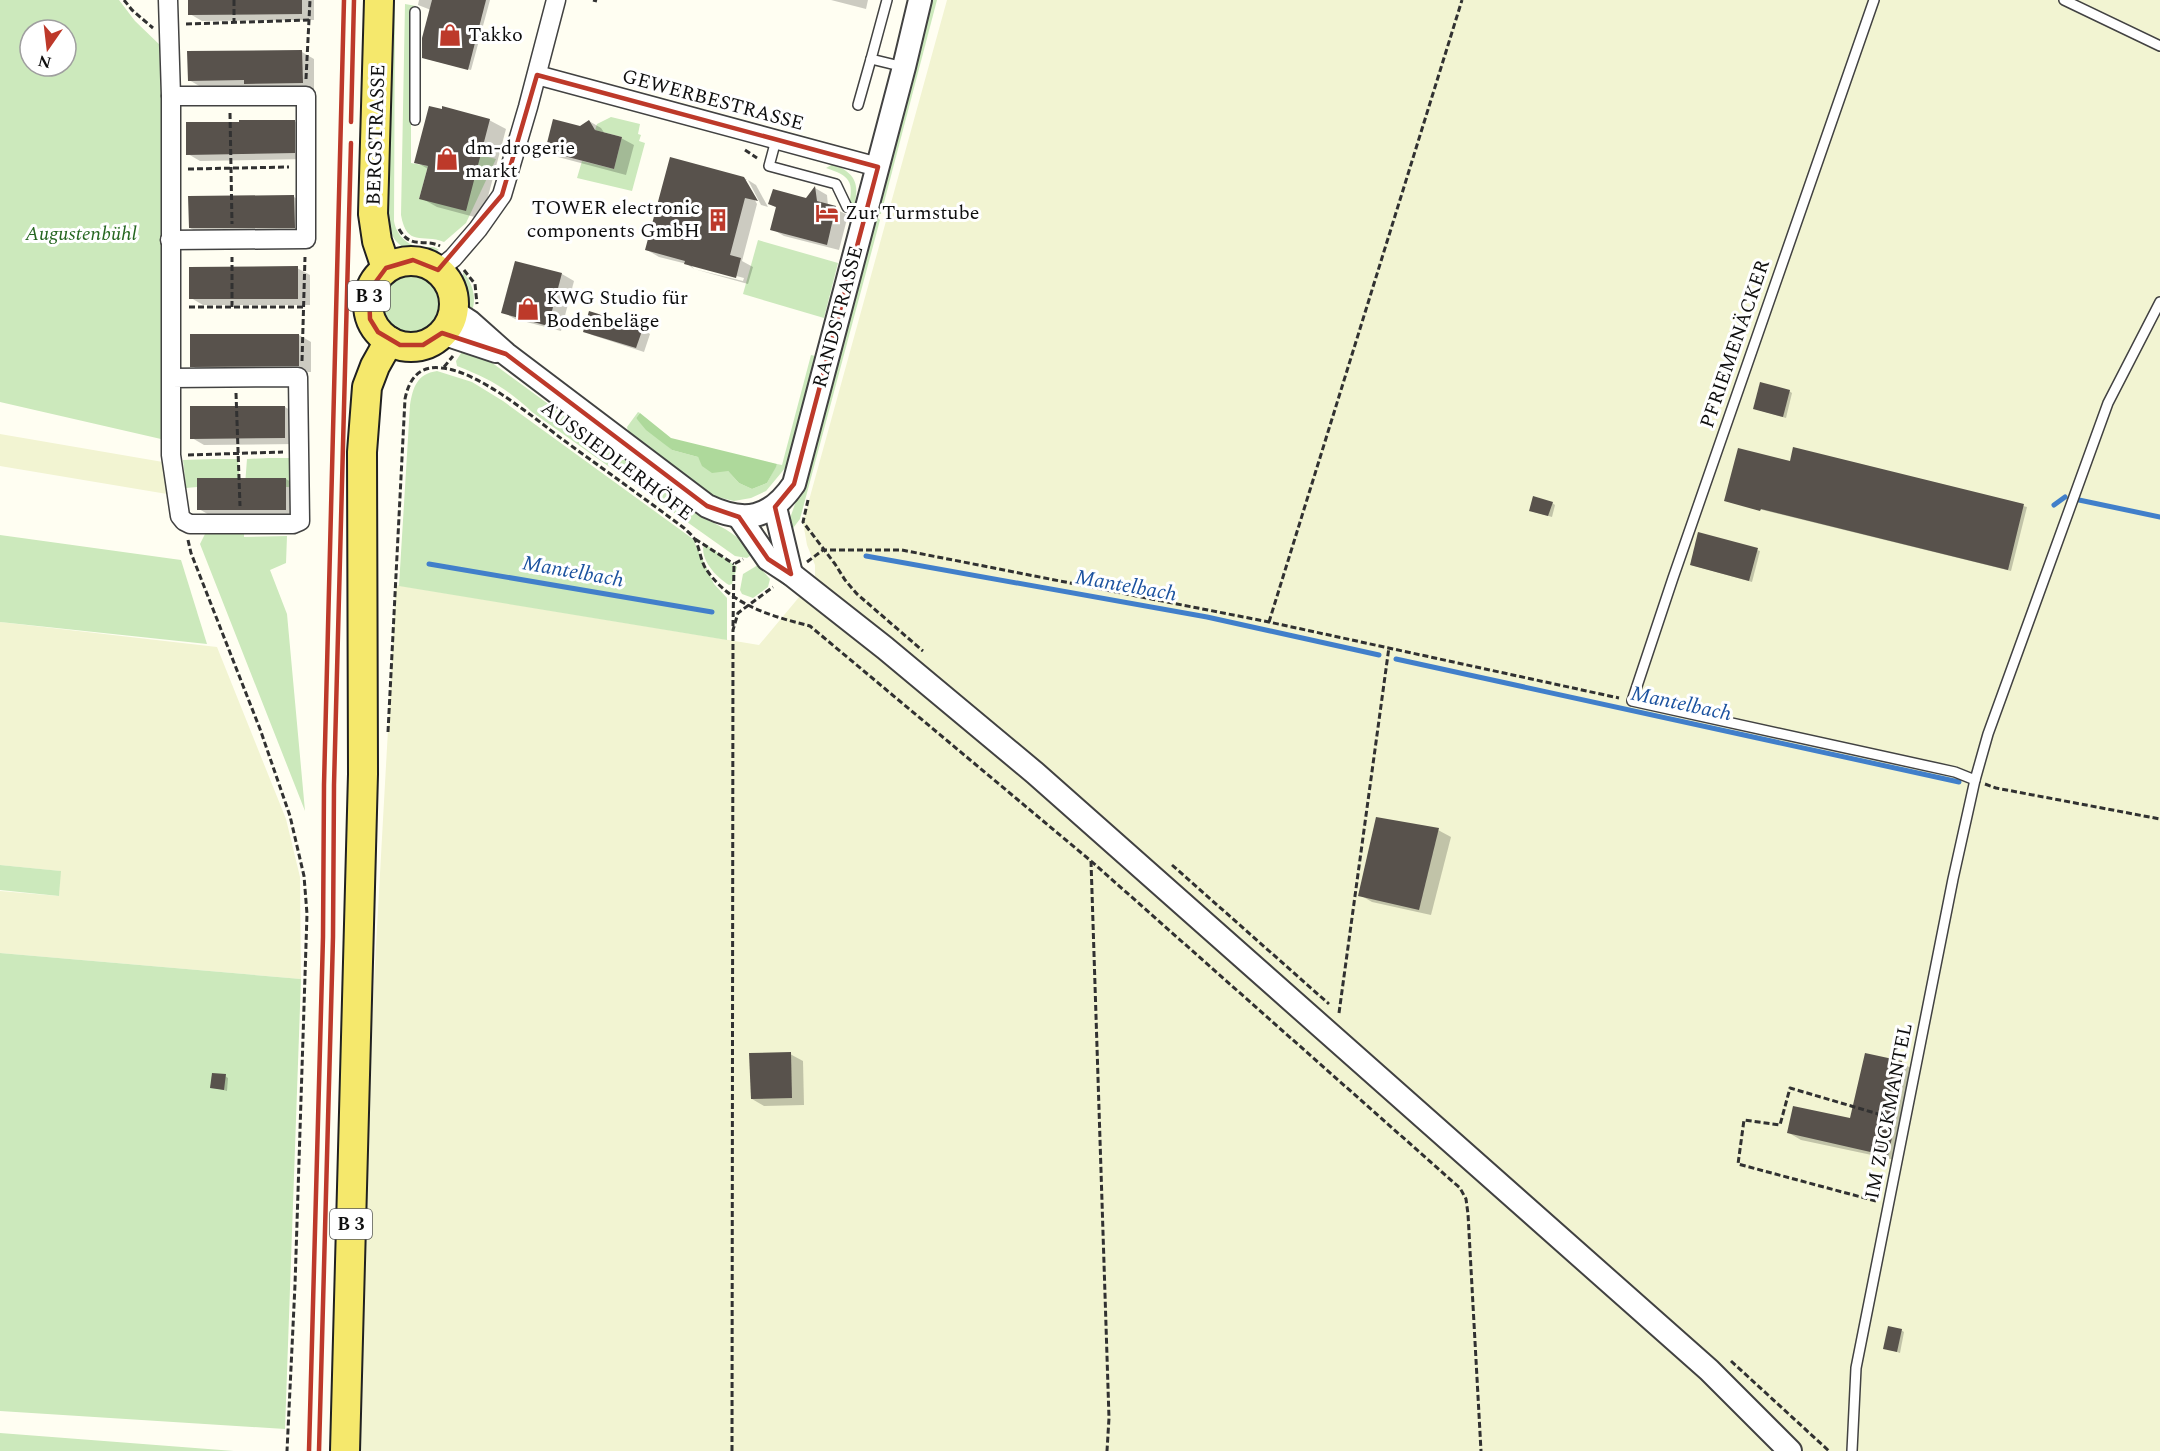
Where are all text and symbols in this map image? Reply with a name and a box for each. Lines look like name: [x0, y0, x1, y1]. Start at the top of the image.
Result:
north arrow: [18, 18, 78, 78]
place label: Takko: [468, 20, 523, 50]
shop icon: Takko: [437, 22, 463, 48]
text: N: [35, 48, 54, 75]
street label: GEWERBESTRASSE: [619, 61, 807, 139]
street label: BERGSTRASSE: [359, 64, 393, 206]
place label: dm-drogerie markt: [465, 133, 575, 186]
shop icon: dm-drogerie markt: [434, 146, 460, 172]
place label: TOWER electronic components GmbH: [527, 193, 700, 246]
place label: Zur Turmstube: [845, 198, 979, 228]
hotel icon: Zur Turmstube: [814, 200, 840, 226]
building icon: TOWER electronic components GmbH: [705, 207, 731, 233]
park label: Augustenbühl: [24, 219, 137, 249]
street label: RANDSTRASSE: [805, 243, 871, 391]
street label: PFRIEMENÄCKER: [1692, 255, 1778, 432]
road number: B 3: [348, 281, 390, 311]
place label: KWG Studio für Bodenbeläge: [546, 283, 688, 336]
shop icon: KWG Studio für Bodenbeläge: [515, 296, 541, 322]
street label: AUSSIEDLERHÖFE: [534, 394, 700, 528]
water label: Mantelbach: [520, 547, 626, 597]
water label: Mantelbach: [1073, 561, 1179, 611]
water label: Mantelbach: [1628, 678, 1735, 730]
street label: IM ZUCKMANTEL: [1857, 1020, 1921, 1202]
road number: B 3: [330, 1209, 372, 1239]

